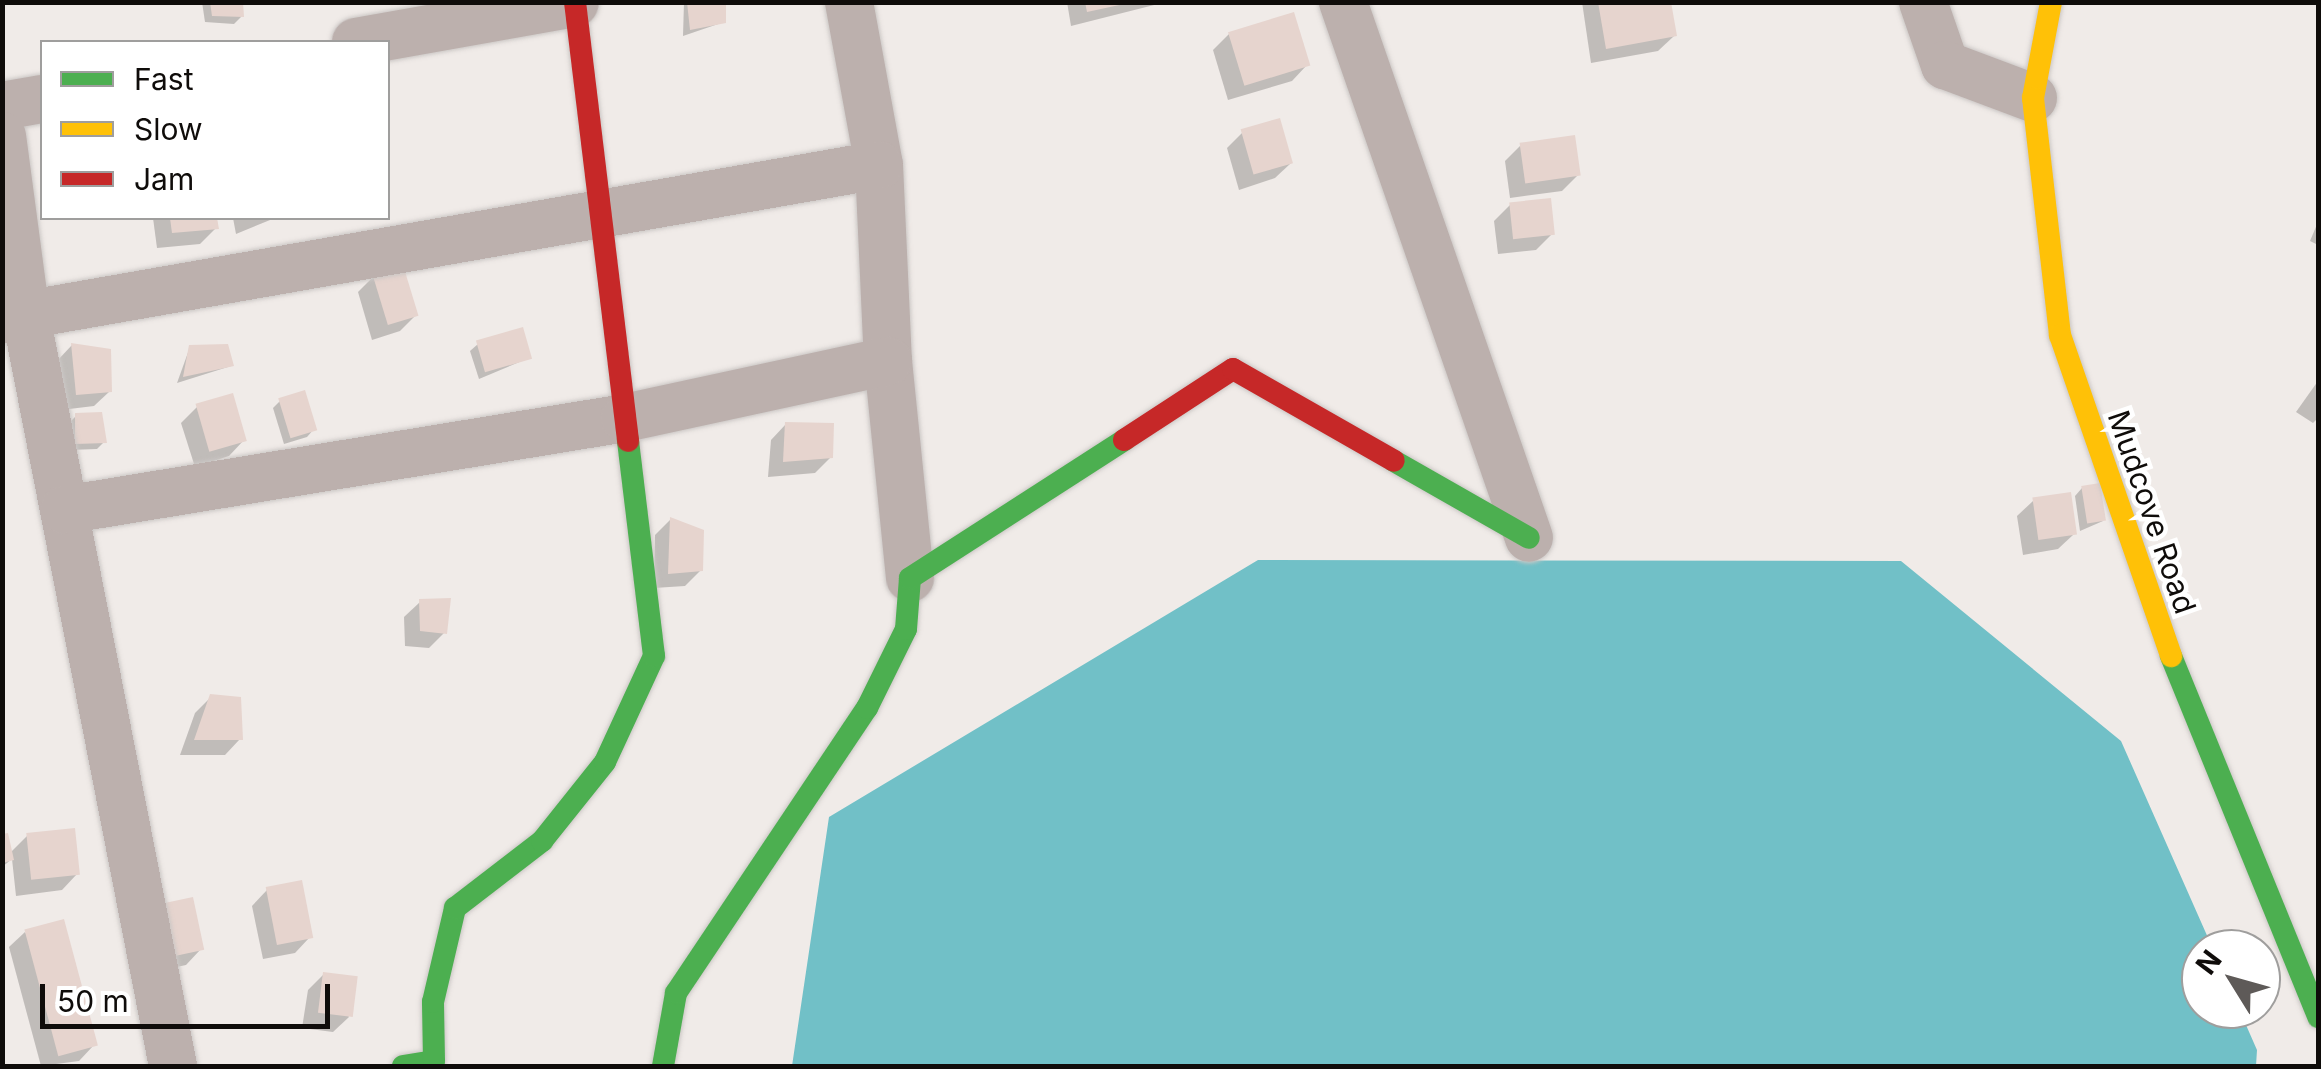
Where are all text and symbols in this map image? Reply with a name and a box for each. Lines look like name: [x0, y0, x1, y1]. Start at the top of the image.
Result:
legend: [40, 40, 390, 220]
text: Fast: [134, 61, 193, 97]
text: Slow: [134, 111, 203, 147]
text: Jam: [134, 161, 194, 197]
street label: Mudcove Road: [2100, 406, 2204, 618]
north arrow: [2181, 929, 2281, 1029]
text: N: [2189, 943, 2229, 981]
scale bar: [45, 964, 335, 1026]
text: 50 m: [57, 983, 129, 1019]

